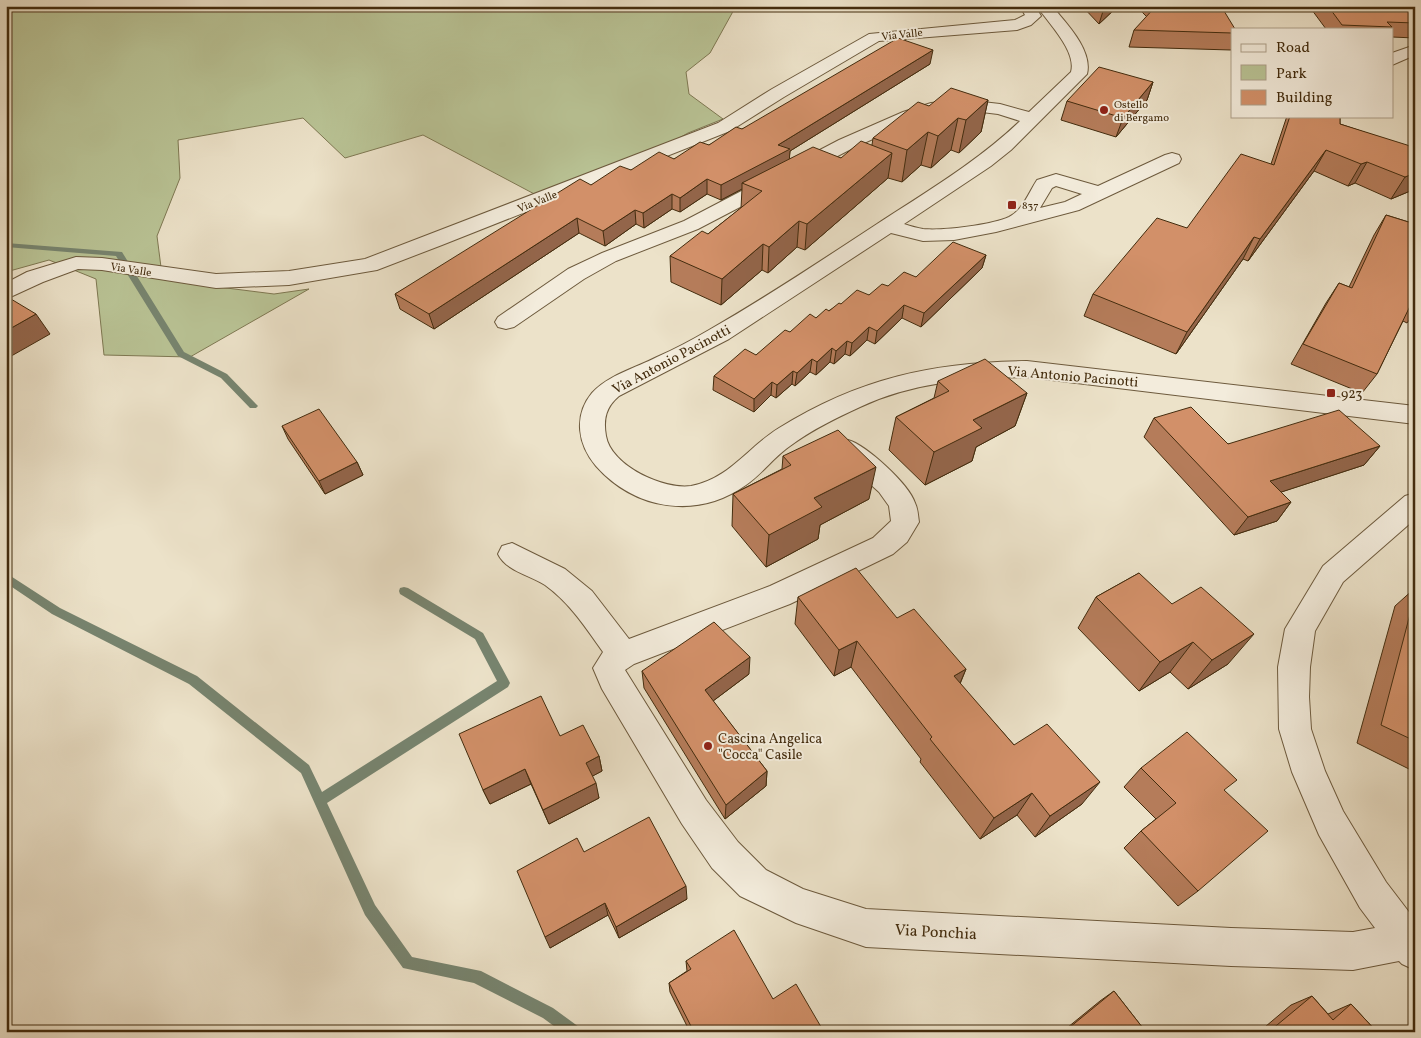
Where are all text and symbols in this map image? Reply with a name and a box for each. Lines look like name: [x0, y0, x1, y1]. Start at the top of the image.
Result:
street label: Via Valle: [881, 26, 924, 45]
legend: [1231, 28, 1394, 118]
text: Road: [1276, 38, 1310, 59]
text: Park: [1276, 64, 1307, 85]
text: Building: [1276, 88, 1333, 109]
place label: Ostello di Bergamo: [1114, 98, 1169, 126]
marker: Ostello di Bergamo: [1098, 104, 1110, 116]
street label: Via Valle: [516, 188, 560, 217]
marker: 837: [1006, 199, 1018, 211]
place label: 837: [1022, 199, 1039, 214]
street label: Via Valle: [109, 260, 152, 281]
street label: Via Antonio Pacinotti: [609, 321, 734, 400]
street label: Via Antonio Pacinotti: [1007, 362, 1139, 393]
place label: 923: [1341, 385, 1363, 404]
marker: 923: [1325, 387, 1337, 399]
place label: Cascina Angelica "Cocca" Casile: [718, 730, 822, 765]
marker: Cascina Angelica "Cocca" Casile: [702, 740, 714, 752]
street label: Via Ponchia: [894, 920, 978, 946]

